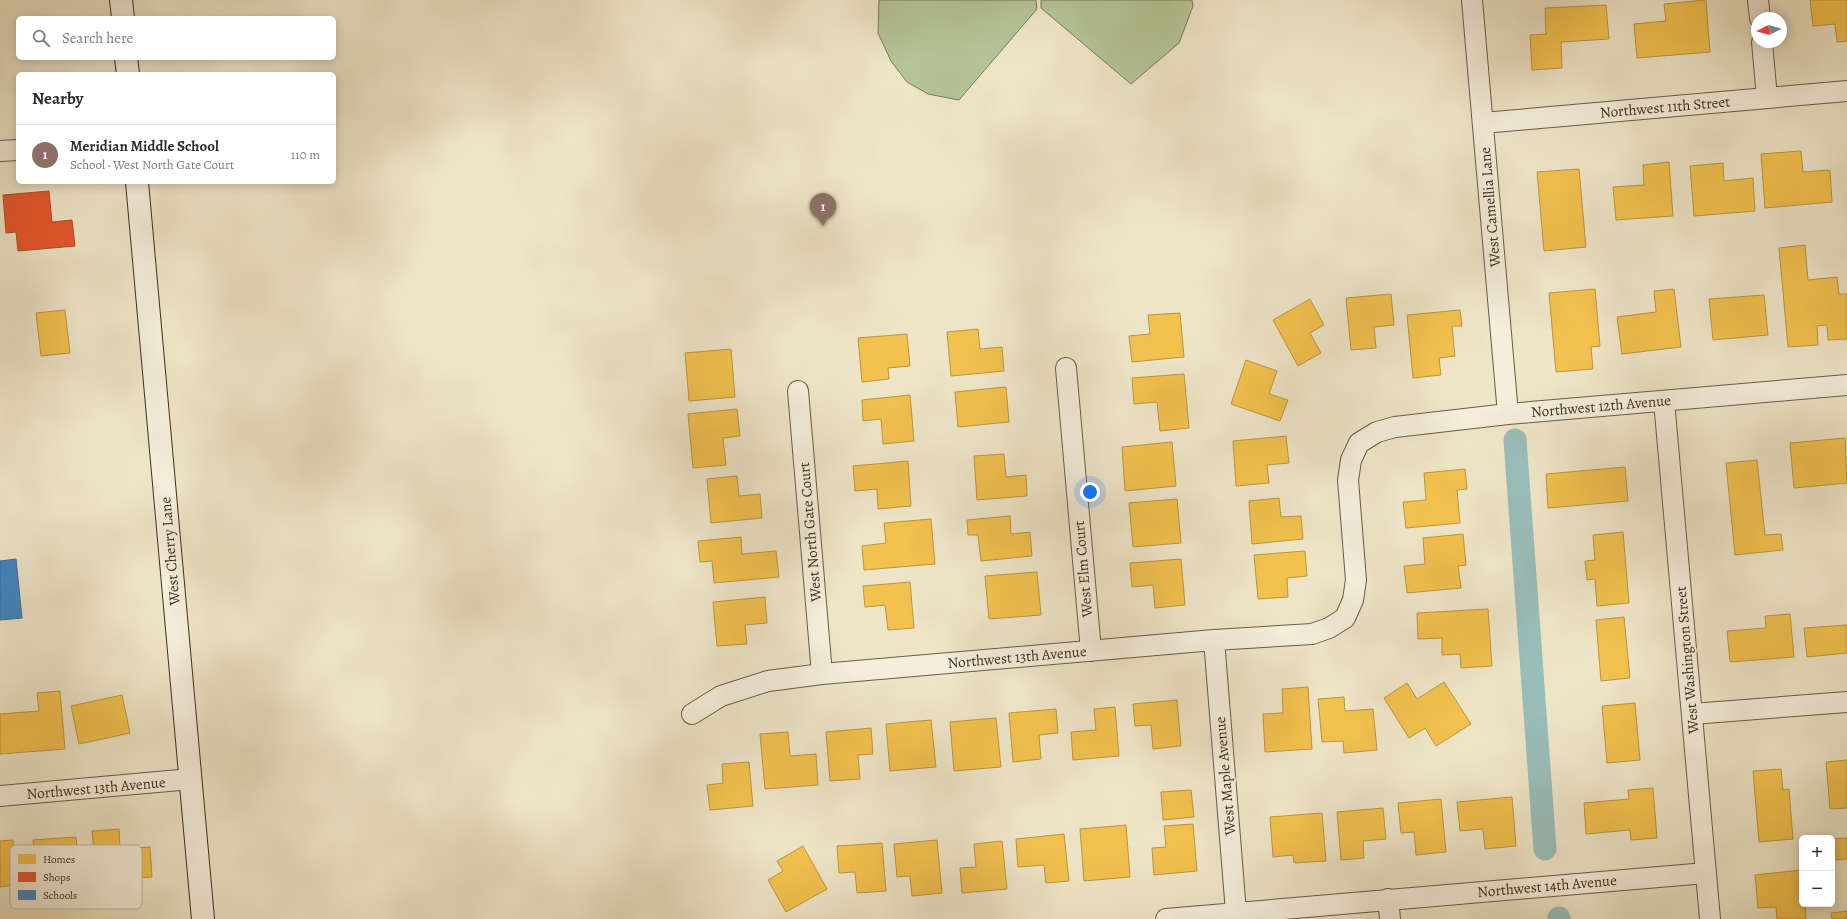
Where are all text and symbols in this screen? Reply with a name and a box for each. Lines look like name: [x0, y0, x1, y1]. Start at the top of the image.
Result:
north arrow: [1751, 12, 1787, 48]
search box: [16, 16, 336, 60]
icon: search: [30, 27, 52, 49]
text: Search here: [62, 28, 133, 48]
text: Nearby: [32, 87, 83, 110]
street label: Northwest 11th Street: [1599, 91, 1731, 123]
text: Meridian Middle School: [70, 136, 219, 156]
text: 1: [43, 146, 47, 163]
text: 110 m: [291, 146, 320, 163]
street label: West Camellia Lane: [1475, 146, 1505, 269]
text: School · West North Gate Court: [70, 156, 234, 173]
pin: 1: [810, 193, 836, 226]
street label: Northwest 12th Avenue: [1530, 390, 1672, 422]
street label: West North Gate Court: [794, 461, 826, 604]
your location: [1080, 482, 1100, 502]
street label: West Cherry Lane: [155, 496, 185, 607]
street label: West Elm Court: [1069, 520, 1097, 619]
street label: West Washington Street: [1671, 585, 1703, 735]
street label: Northwest 13th Avenue: [947, 641, 1088, 673]
street label: West Maple Avenue: [1210, 716, 1240, 837]
street label: Northwest 13th Avenue: [26, 772, 167, 804]
map controls: [1799, 835, 1835, 907]
button: +: [1799, 835, 1835, 871]
legend: [10, 845, 142, 909]
text: Homes: [43, 852, 75, 867]
text: Shops: [43, 870, 70, 885]
street label: Northwest 14th Avenue: [1476, 870, 1618, 902]
button: −: [1799, 871, 1835, 907]
text: Schools: [43, 888, 77, 903]

